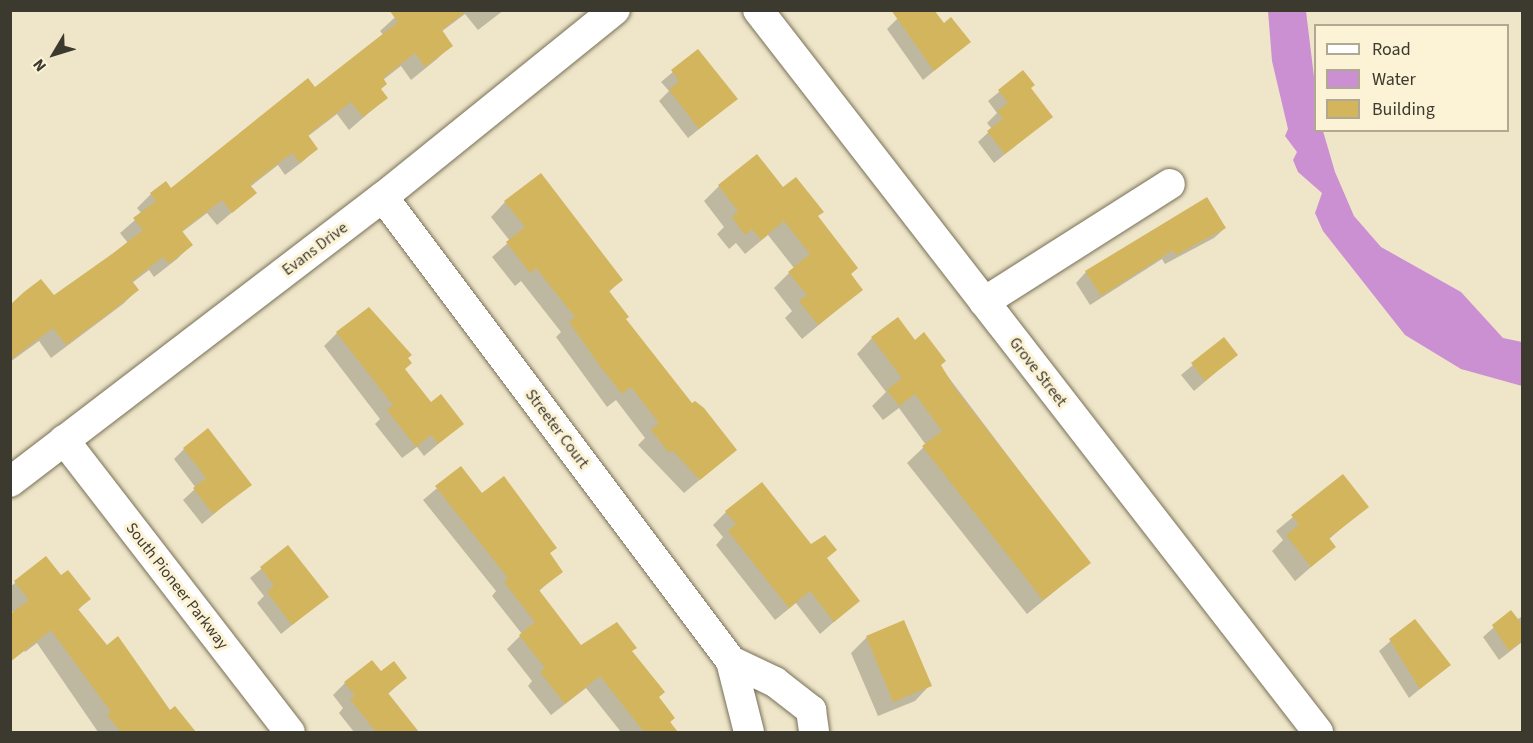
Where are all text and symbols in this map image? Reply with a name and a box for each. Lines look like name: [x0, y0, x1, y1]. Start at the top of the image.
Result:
north arrow: [24, 24, 84, 84]
legend: [1314, 24, 1509, 132]
text: Road: [1372, 37, 1411, 62]
text: N: [28, 54, 52, 76]
text: Water: [1372, 67, 1416, 92]
text: Building: [1372, 97, 1435, 122]
street label: Evans Drive: [279, 218, 351, 280]
street label: Grove Street: [1005, 334, 1071, 410]
street label: Streeter Court: [521, 386, 593, 472]
street label: South Pioneer Parkway: [122, 519, 232, 653]

